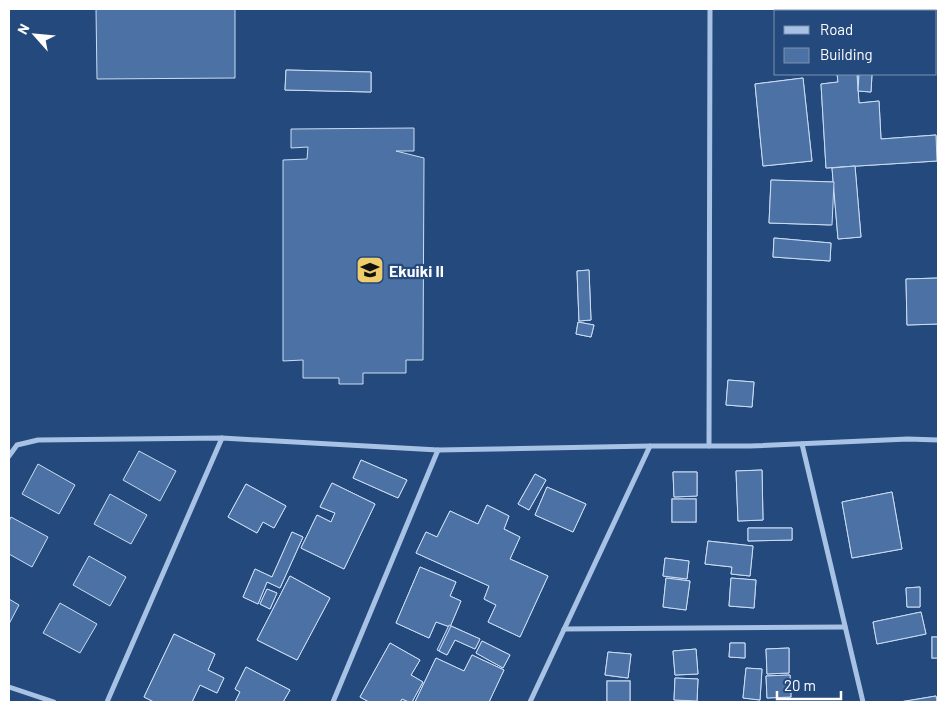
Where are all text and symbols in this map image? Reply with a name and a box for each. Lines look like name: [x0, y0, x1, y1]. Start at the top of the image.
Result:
north arrow: [10, 10, 60, 60]
legend: [774, 10, 937, 75]
text: Road: [820, 20, 853, 38]
text: N: [13, 21, 33, 37]
text: Building: [820, 45, 873, 63]
school or university icon: Ekuiki II: [355, 255, 385, 285]
place label: Ekuiki II: [389, 261, 444, 280]
scale bar: [777, 668, 841, 700]
text: 20 m: [784, 676, 816, 694]

